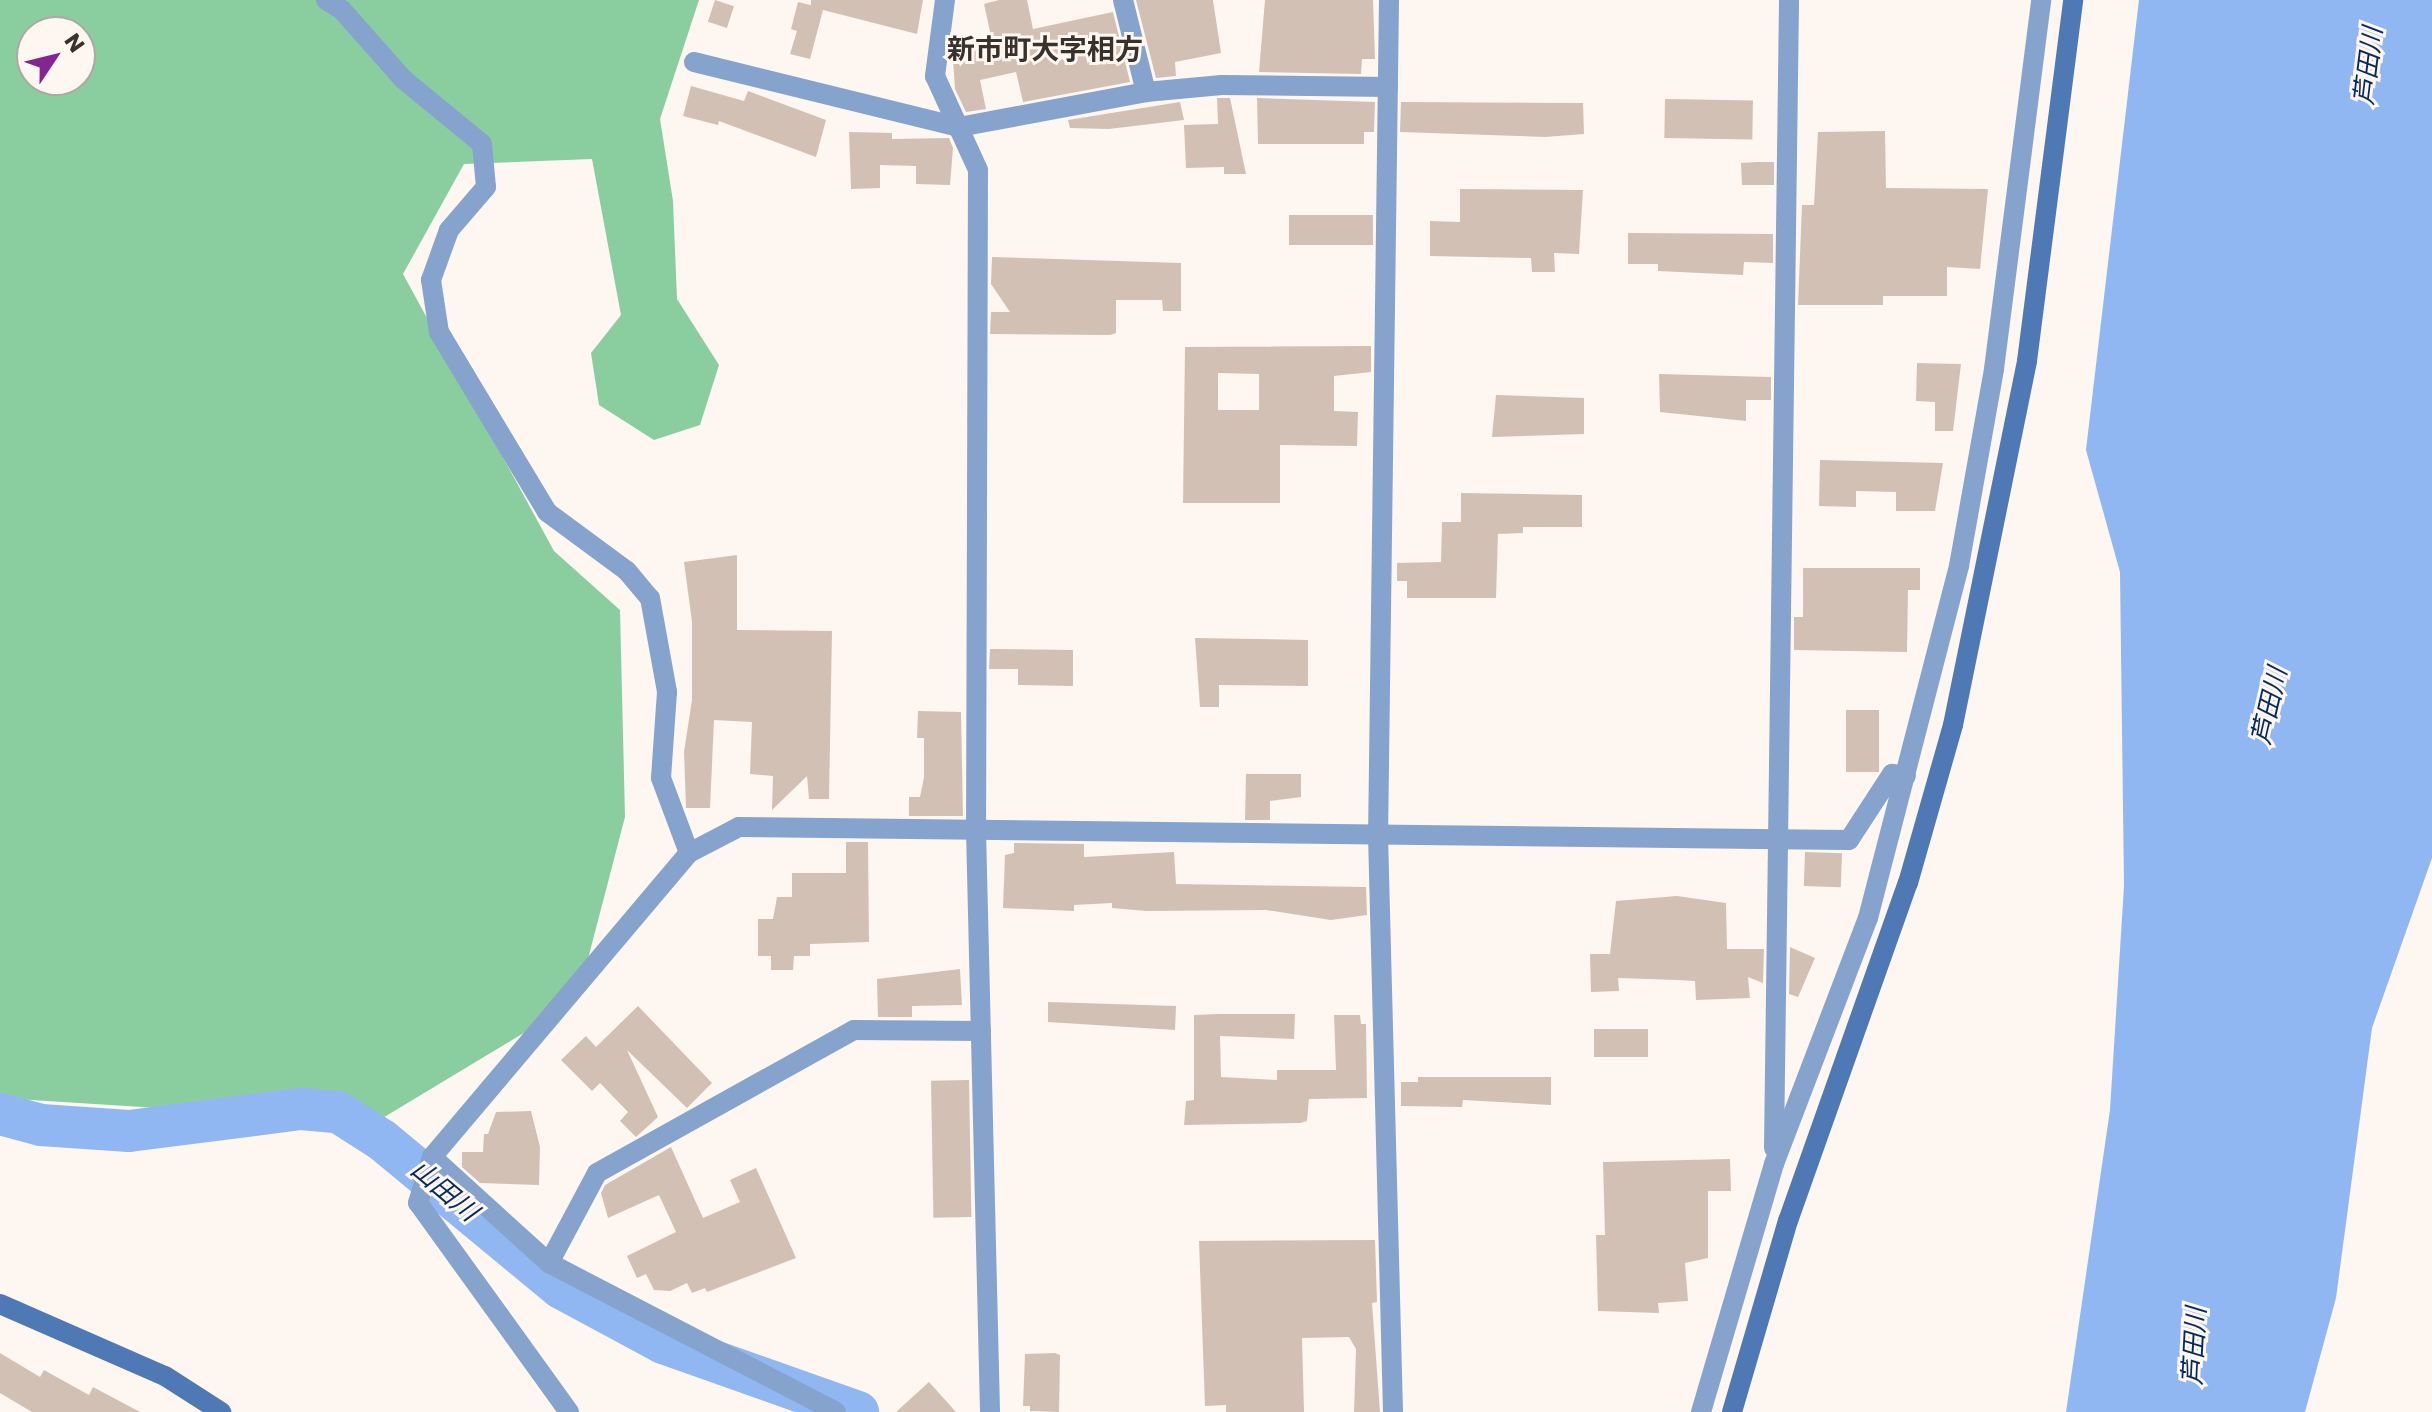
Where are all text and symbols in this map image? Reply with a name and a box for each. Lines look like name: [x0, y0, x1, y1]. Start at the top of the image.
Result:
north arrow: [16, 16, 96, 96]
water label: 芦田川: [2349, 25, 2389, 107]
text: N: [57, 27, 92, 59]
district label: 新市町大字相方: [947, 33, 1143, 67]
water label: 芦田川: [2246, 664, 2294, 748]
water label: 山田川: [404, 1154, 484, 1228]
water label: 芦田川: [2177, 1306, 2213, 1386]

